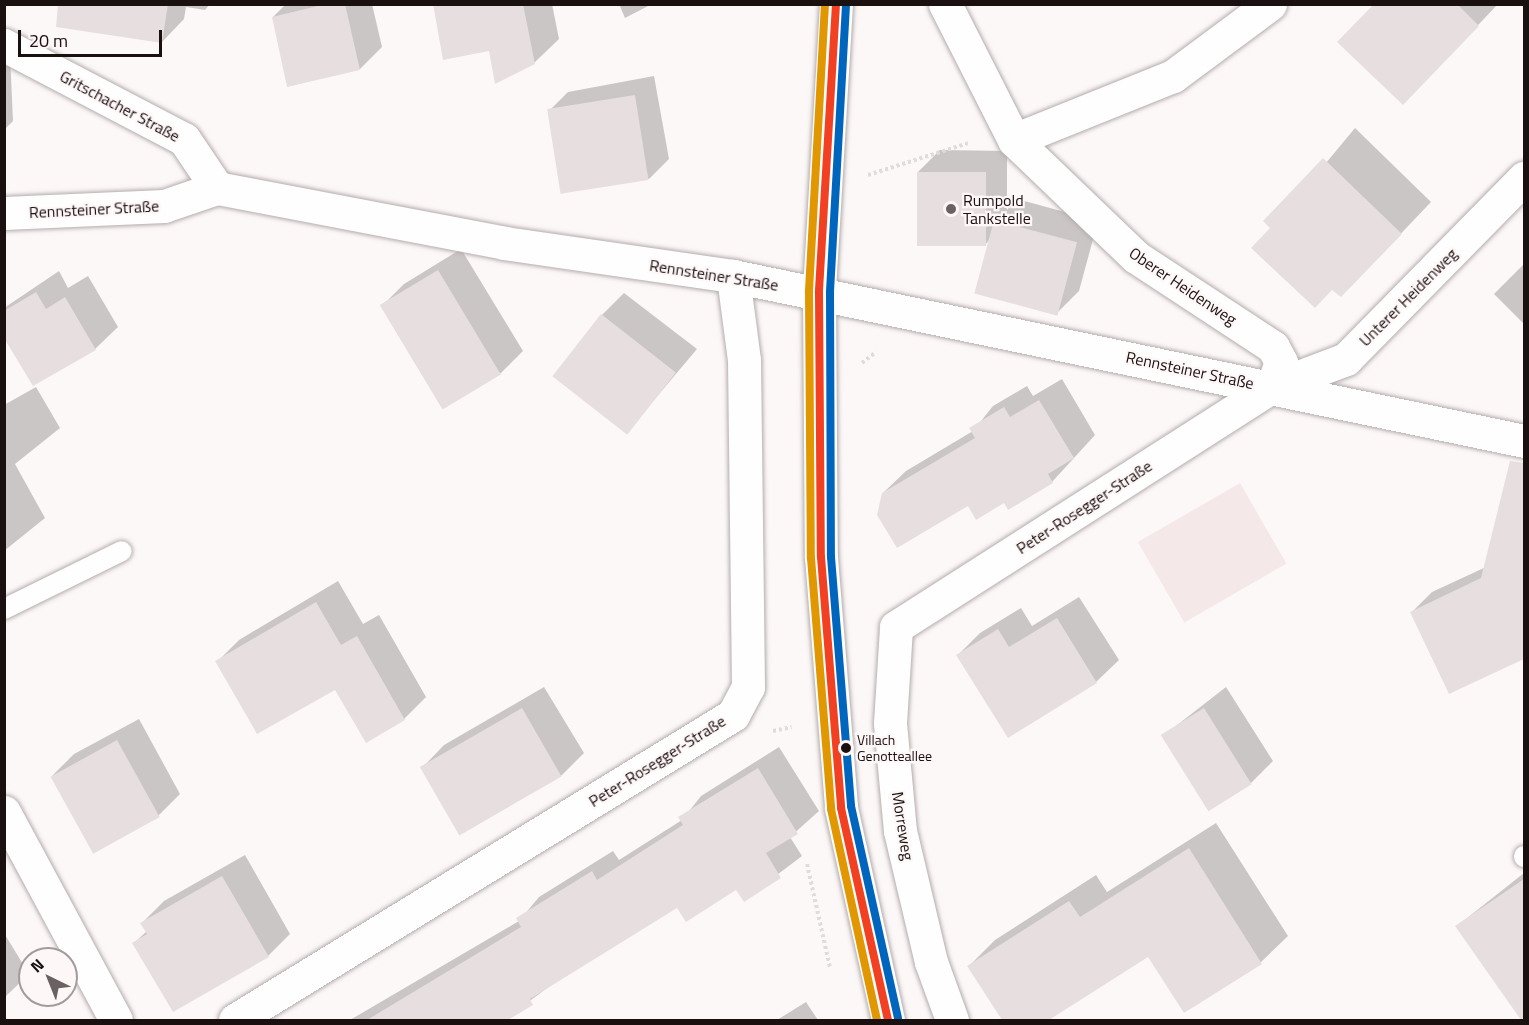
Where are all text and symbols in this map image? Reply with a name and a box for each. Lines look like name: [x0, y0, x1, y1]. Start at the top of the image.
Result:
scale bar: [21, 18, 165, 56]
text: 20 m: [29, 27, 68, 54]
street label: Gritschacher Straße: [57, 66, 183, 146]
place label: Rumpold Tankstelle: [963, 190, 1031, 228]
street label: Rennsteiner Straße: [28, 196, 160, 222]
marker: Rumpold Tankstelle: [944, 202, 958, 216]
street label: Oberer Heidenweg: [1126, 243, 1240, 329]
street label: Unterer Heidenweg: [1355, 244, 1461, 350]
street label: Rennsteiner Straße: [648, 255, 780, 295]
street label: Rennsteiner Straße: [1124, 347, 1256, 393]
street label: Peter-Rosegger-Straße: [1013, 456, 1155, 558]
street label: Peter-Rosegger-Straße: [585, 711, 729, 811]
place label: Villach Genotteallee: [857, 732, 932, 764]
marker: Villach Genotteallee: [840, 742, 852, 754]
street label: Morreweg: [888, 790, 918, 862]
north arrow: [18, 947, 78, 1007]
text: N: [25, 953, 49, 978]

